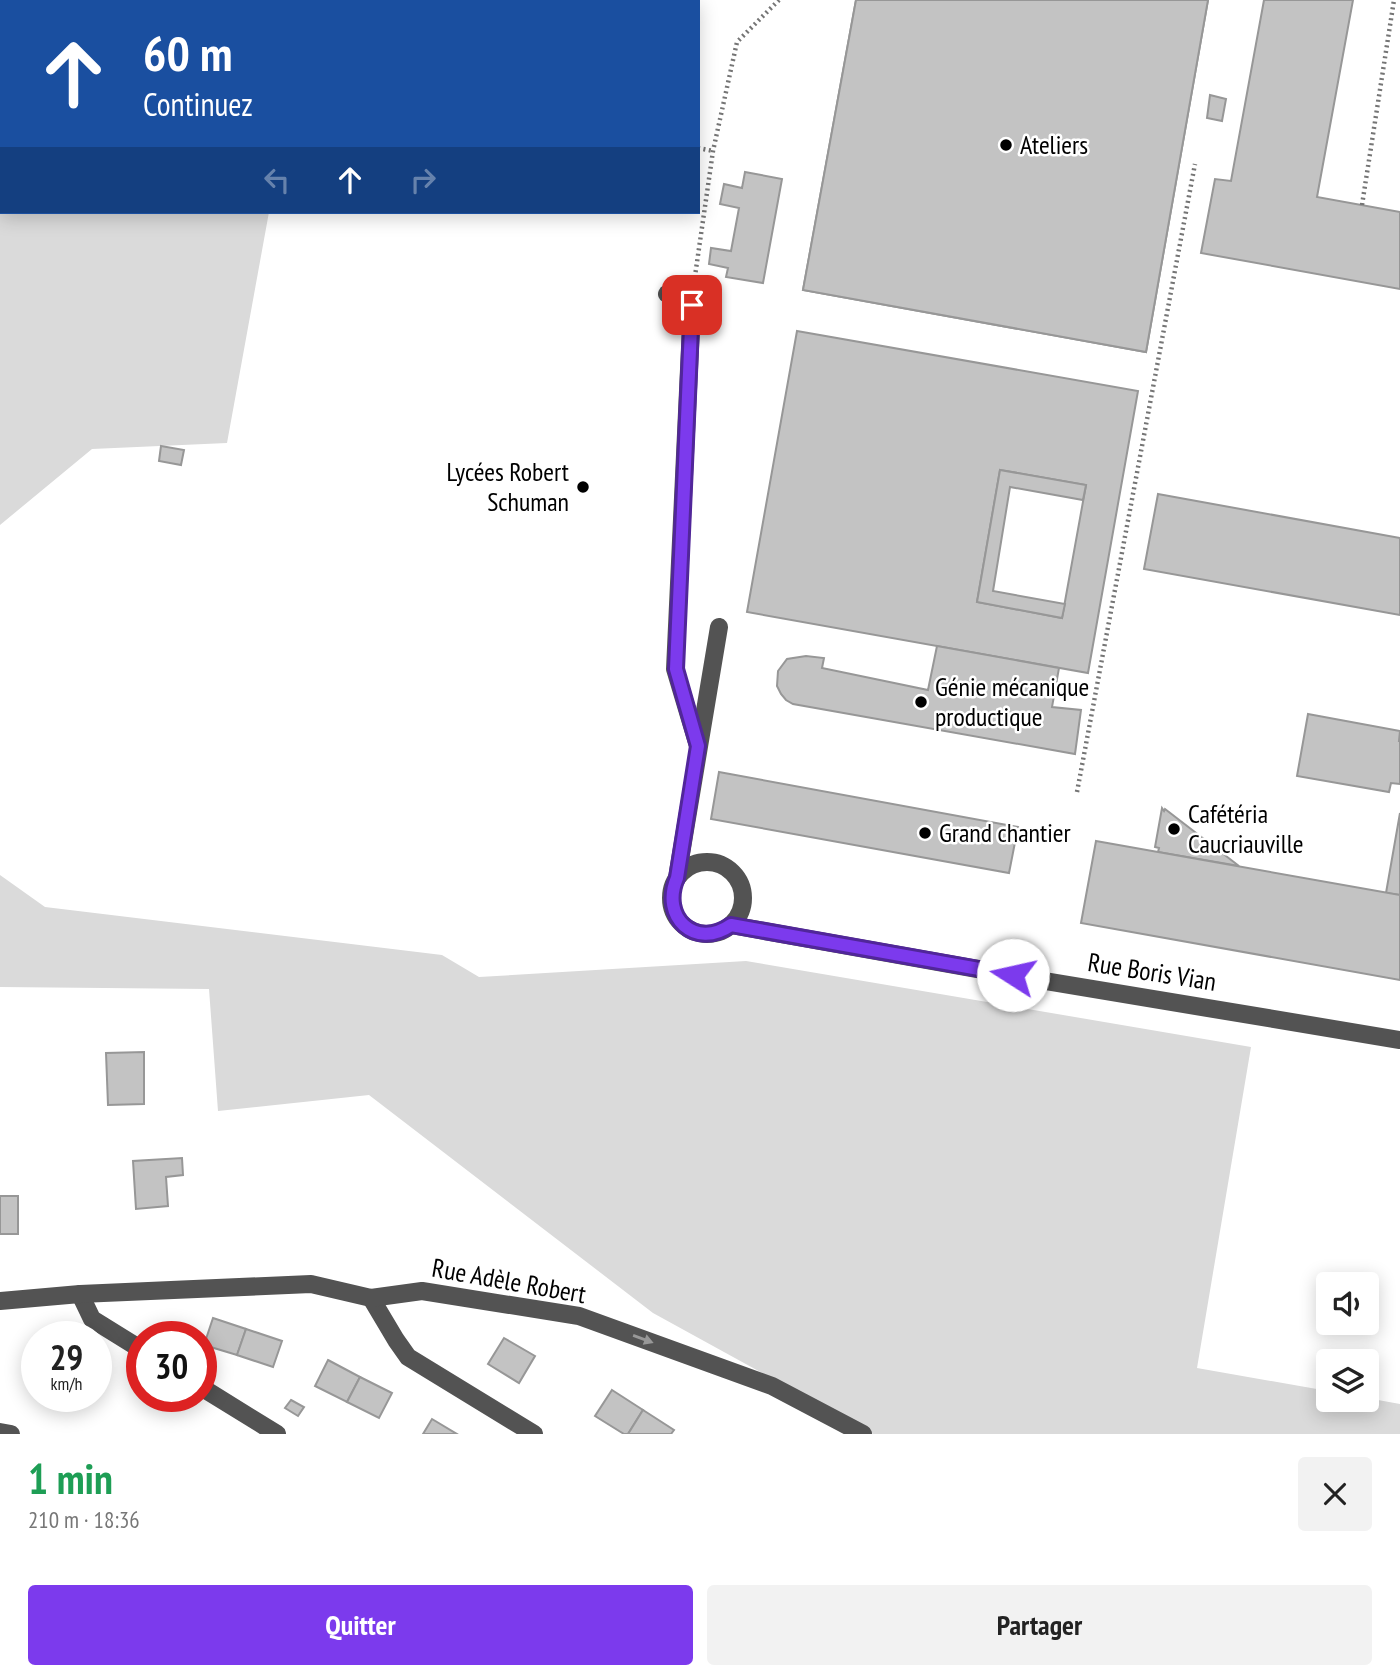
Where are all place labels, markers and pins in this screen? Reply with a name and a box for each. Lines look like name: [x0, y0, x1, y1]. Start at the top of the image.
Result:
place label: Ateliers: [1020, 128, 1088, 161]
marker: Ateliers: [998, 137, 1014, 153]
pin: [662, 275, 722, 335]
place label: Lycées Robert Schuman: [446, 455, 569, 518]
marker: Lycées Robert Schuman: [575, 479, 591, 495]
place label: Génie mécanique productique: [935, 670, 1089, 733]
marker: Génie mécanique productique: [913, 694, 929, 710]
place label: Cafétéria Caucriauville: [1188, 797, 1304, 860]
place label: Grand chantier: [939, 816, 1071, 849]
marker: Cafétéria Caucriauville: [1166, 821, 1182, 837]
marker: Grand chantier: [917, 825, 933, 841]

